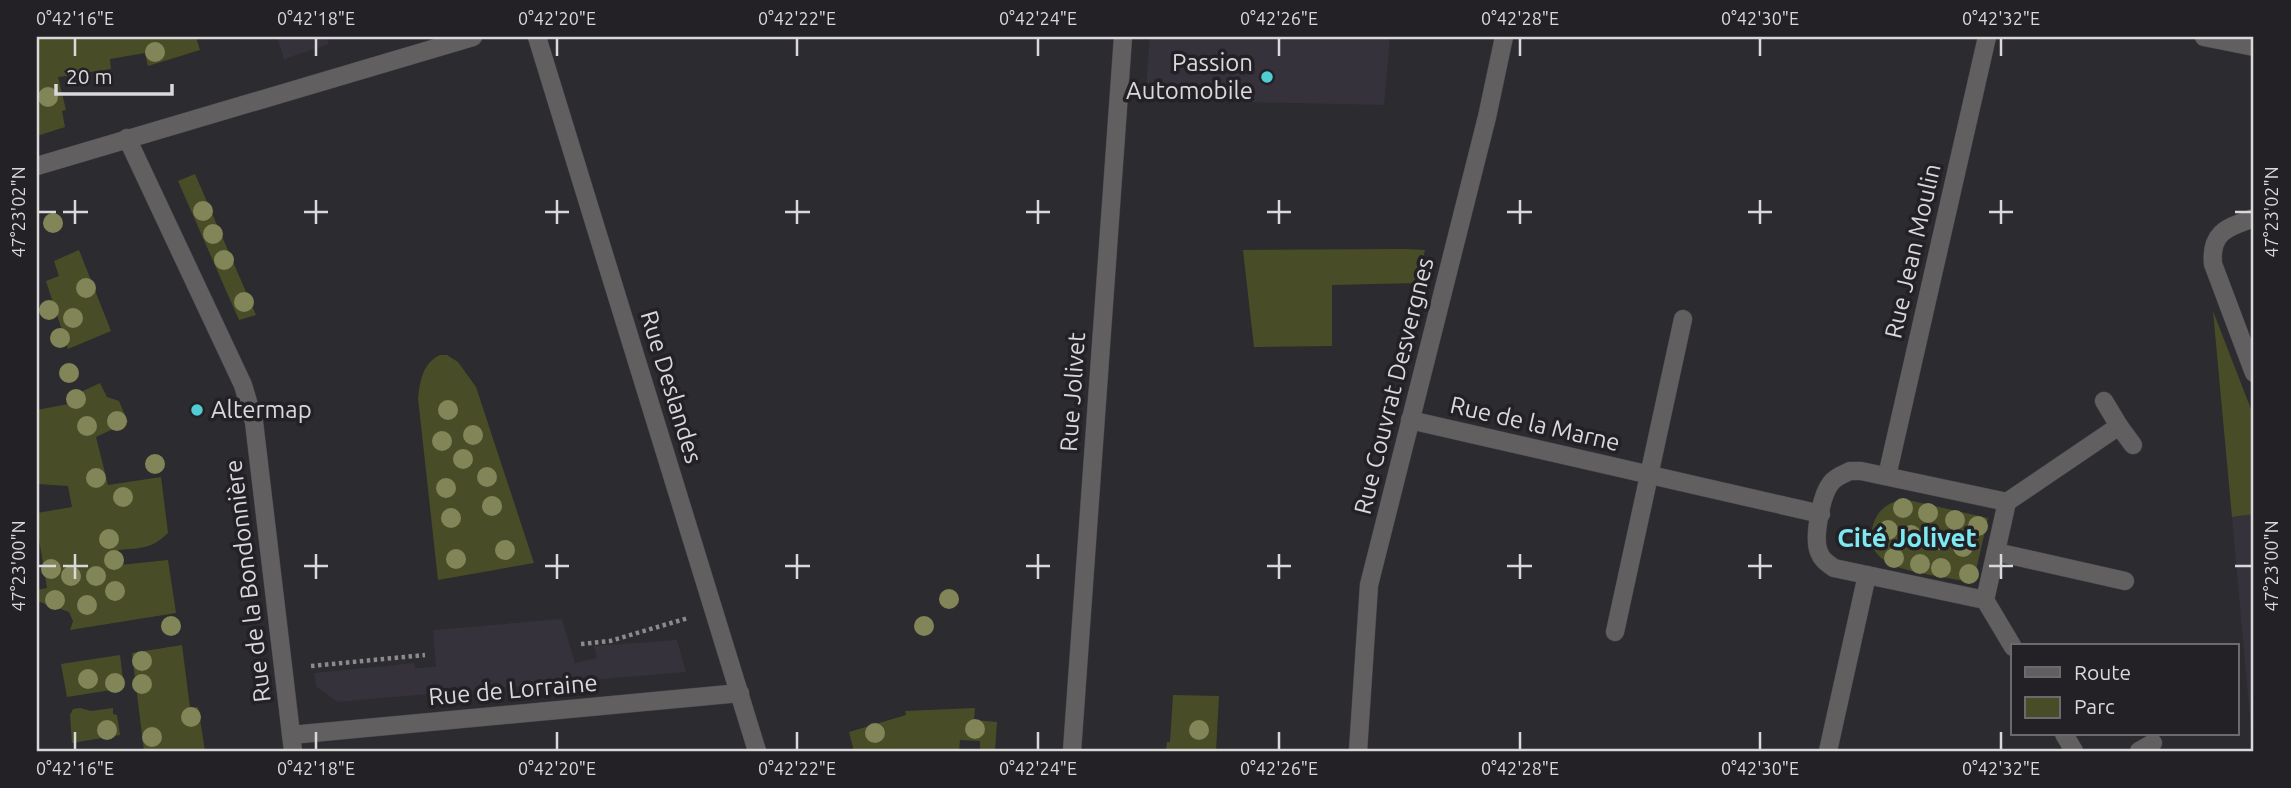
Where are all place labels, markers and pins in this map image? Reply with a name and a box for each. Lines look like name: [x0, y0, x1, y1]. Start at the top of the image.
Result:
place label: Passion Automobile: [1126, 49, 1253, 104]
marker: Passion Automobile: [1259, 69, 1275, 85]
place label: Altermap: [211, 396, 312, 423]
marker: Altermap: [189, 402, 205, 418]

